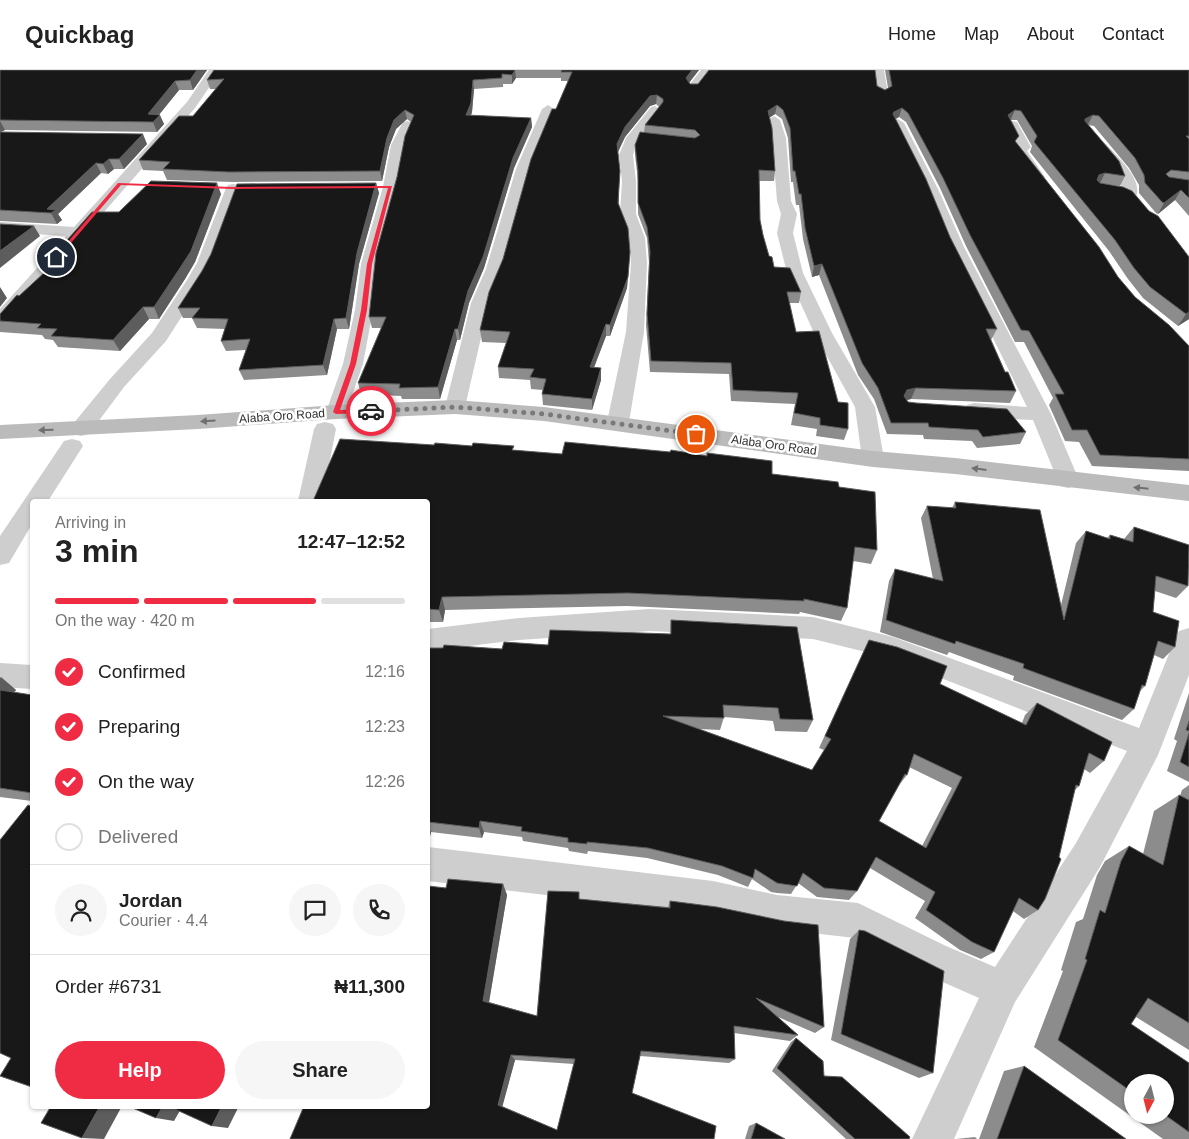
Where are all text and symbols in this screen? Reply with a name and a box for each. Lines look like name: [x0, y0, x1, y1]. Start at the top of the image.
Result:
text: Quickbag: [25, 21, 134, 48]
text: Home: [888, 24, 936, 44]
text: Map: [964, 24, 999, 44]
text: About: [1027, 24, 1074, 44]
text: Contact: [1102, 24, 1164, 44]
pin: [35, 236, 77, 278]
icon: home: [42, 243, 70, 271]
courier: [346, 386, 396, 436]
icon: car: [357, 397, 385, 425]
street label: Alaba Oro Road: [239, 406, 325, 426]
pin: [675, 413, 717, 455]
one-way arrow: [200, 418, 216, 426]
icon: bag: [682, 420, 710, 448]
one-way arrow: [38, 427, 54, 435]
street label: Alaba Oro Road: [730, 432, 818, 458]
one-way arrow: [971, 465, 987, 473]
one-way arrow: [1132, 484, 1148, 492]
text: Arriving in: [55, 514, 126, 531]
text: 12:47–12:52: [297, 531, 405, 552]
text: 3 min: [55, 533, 139, 569]
text: On the way · 420 m: [55, 612, 195, 629]
icon: check: [55, 658, 83, 686]
text: Confirmed: [98, 661, 186, 682]
text: 12:16: [365, 663, 405, 680]
icon: check: [55, 713, 83, 741]
text: Preparing: [98, 716, 180, 737]
text: 12:23: [365, 718, 405, 735]
icon: check: [55, 768, 83, 796]
text: On the way: [98, 771, 194, 792]
text: 12:26: [365, 773, 405, 790]
text: Delivered: [98, 826, 178, 847]
button: person: [55, 884, 107, 936]
button: chat: [289, 884, 341, 936]
button: phone: [353, 884, 405, 936]
text: Jordan: [119, 890, 182, 911]
text: Courier · 4.4: [119, 912, 208, 929]
text: Order #6731: [55, 976, 162, 997]
text: ₦11,300: [334, 976, 405, 997]
button: Help: [55, 1041, 225, 1099]
button: Share: [235, 1041, 405, 1099]
north arrow: [1124, 1074, 1174, 1124]
map controls: [1124, 1074, 1174, 1124]

